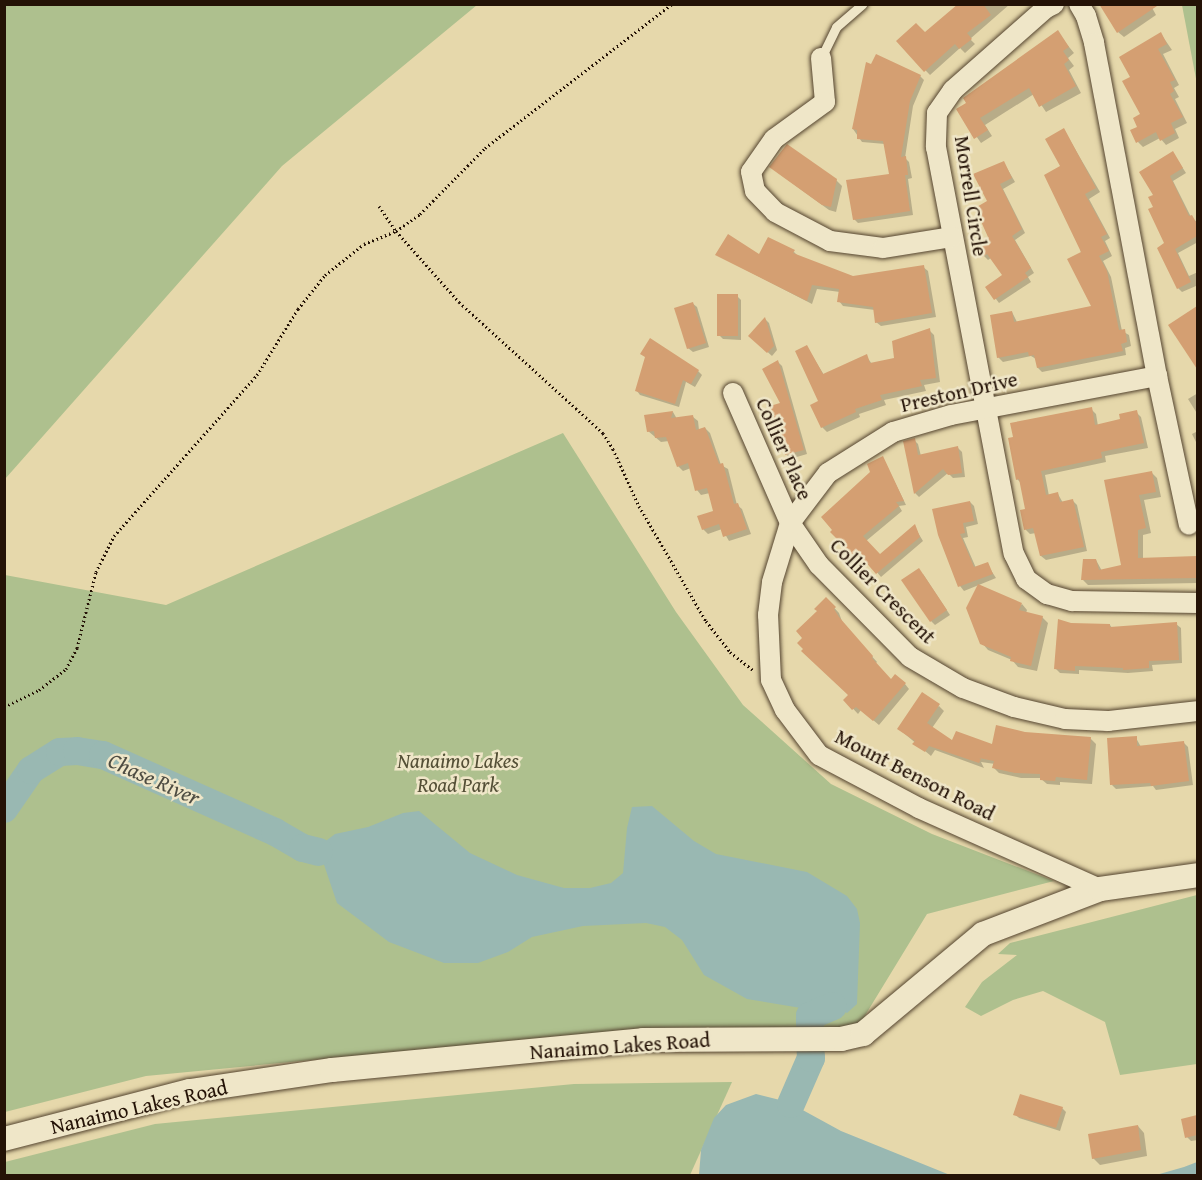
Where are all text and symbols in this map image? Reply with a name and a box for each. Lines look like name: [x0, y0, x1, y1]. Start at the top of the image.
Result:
street label: Morrell Circle: [949, 134, 993, 258]
street label: Preston Drive: [898, 366, 1020, 418]
street label: Collier Place: [750, 394, 818, 504]
street label: Collier Crescent: [825, 533, 941, 649]
street label: Mount Benson Road: [831, 724, 999, 826]
water label: Chase River: [104, 747, 204, 811]
park label: Nanaimo Lakes Road Park: [397, 748, 519, 798]
street label: Nanaimo Lakes Road: [529, 1027, 711, 1065]
street label: Nanaimo Lakes Road: [48, 1074, 230, 1140]

